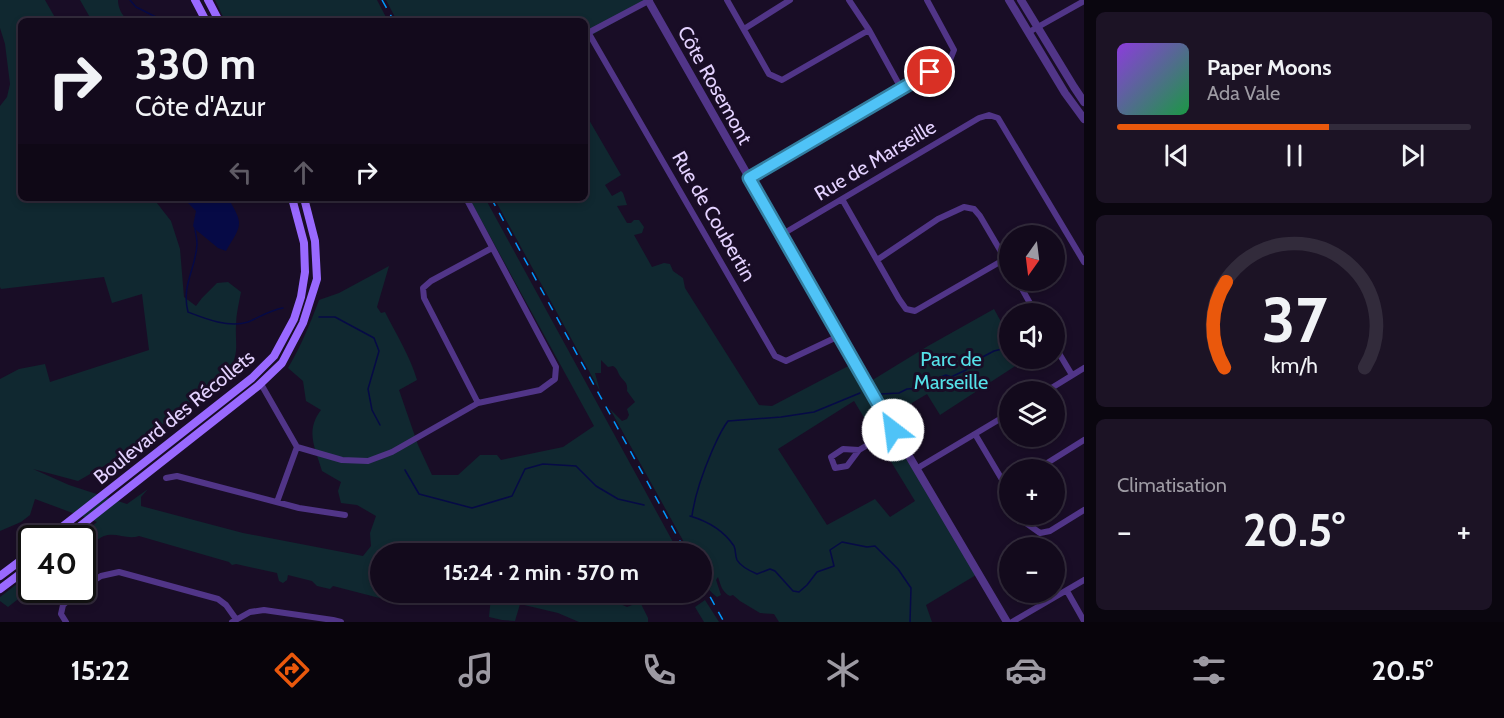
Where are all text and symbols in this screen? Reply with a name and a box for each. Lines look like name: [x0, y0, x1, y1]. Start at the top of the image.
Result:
street label: Côte Rosemont: [673, 22, 758, 149]
text: 330 m: [135, 38, 256, 90]
icon: right: [36, 42, 114, 120]
pin: [904, 46, 955, 97]
text: Paper Moons: [1207, 54, 1331, 81]
icon: arrive: [913, 55, 946, 88]
text: Ada Vale: [1207, 81, 1280, 105]
text: Côte d'Azur: [135, 90, 265, 123]
street label: Rue de Marseille: [810, 114, 940, 206]
icon: previous: [1160, 139, 1193, 172]
icon: pause: [1278, 139, 1311, 172]
icon: next: [1396, 139, 1429, 172]
street label: Rue de Coubertin: [667, 147, 761, 285]
icon: left: [224, 156, 257, 189]
icon: ahead: [287, 156, 320, 189]
icon: right: [350, 156, 383, 189]
north arrow: [999, 225, 1065, 291]
map controls: [999, 225, 1065, 603]
text: 37: [1261, 282, 1327, 358]
button: sound: [999, 303, 1065, 369]
street label: Boulevard des Récollets: [89, 345, 259, 489]
park label: Parc de Marseille: [914, 347, 988, 394]
text: km/h: [1271, 352, 1317, 378]
button: layers: [999, 381, 1065, 447]
position arrow: [861, 398, 925, 462]
button: +: [999, 459, 1065, 525]
text: Climatisation: [1117, 473, 1227, 497]
text: 20.5°: [1243, 503, 1345, 557]
text: −: [1117, 511, 1132, 551]
text: +: [1456, 511, 1471, 551]
speed limit sign: 40: [18, 525, 96, 603]
button: −: [999, 537, 1065, 603]
text: 15:24 · 2 min · 570 m: [443, 559, 639, 586]
icon: directions: [271, 649, 313, 691]
icon: music: [455, 649, 497, 691]
icon: phone: [638, 649, 680, 691]
icon: climate: [822, 649, 864, 691]
icon: car: [1005, 649, 1047, 691]
icon: filters: [1188, 649, 1230, 691]
text: 15:22: [71, 654, 130, 687]
text: 20.5°: [1372, 654, 1433, 687]

